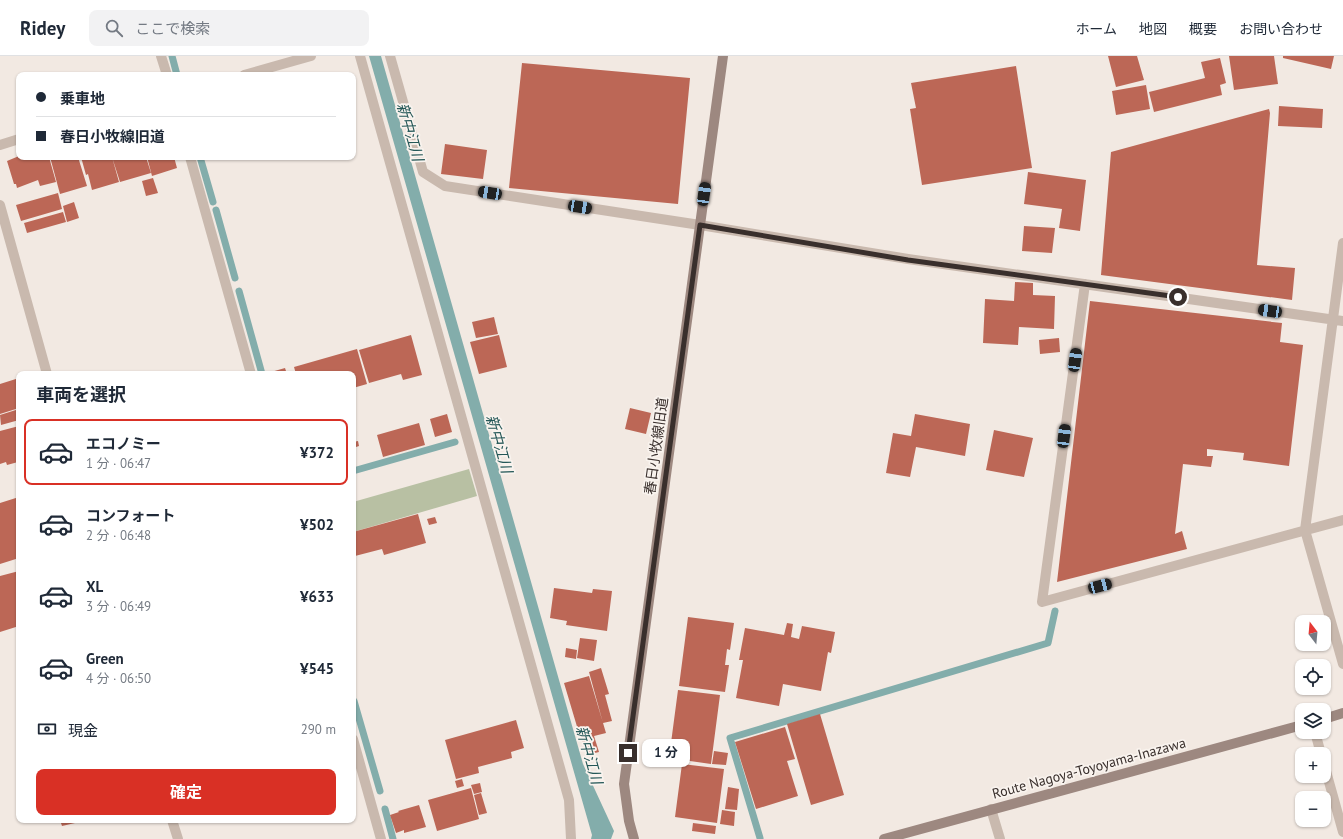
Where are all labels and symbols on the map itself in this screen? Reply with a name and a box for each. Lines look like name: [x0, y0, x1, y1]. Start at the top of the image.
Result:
water label: 新中江川: [393, 100, 428, 165]
car: [696, 181, 712, 207]
car: [477, 185, 503, 201]
car: [567, 199, 593, 215]
route start: [1169, 288, 1187, 306]
car: [1257, 303, 1283, 319]
car: [1067, 347, 1083, 373]
street label: 春日小牧線旧道: [640, 396, 672, 496]
water label: 新中江川: [482, 412, 517, 477]
car: [1057, 423, 1071, 449]
car: [1087, 577, 1113, 595]
north arrow: [1295, 615, 1331, 651]
water label: 新中江川: [572, 723, 607, 788]
street label: Route Nagoya-Toyoyama-Inazawa: [990, 733, 1188, 803]
callout: 1 分: [642, 739, 690, 767]
route end: [619, 744, 637, 762]

